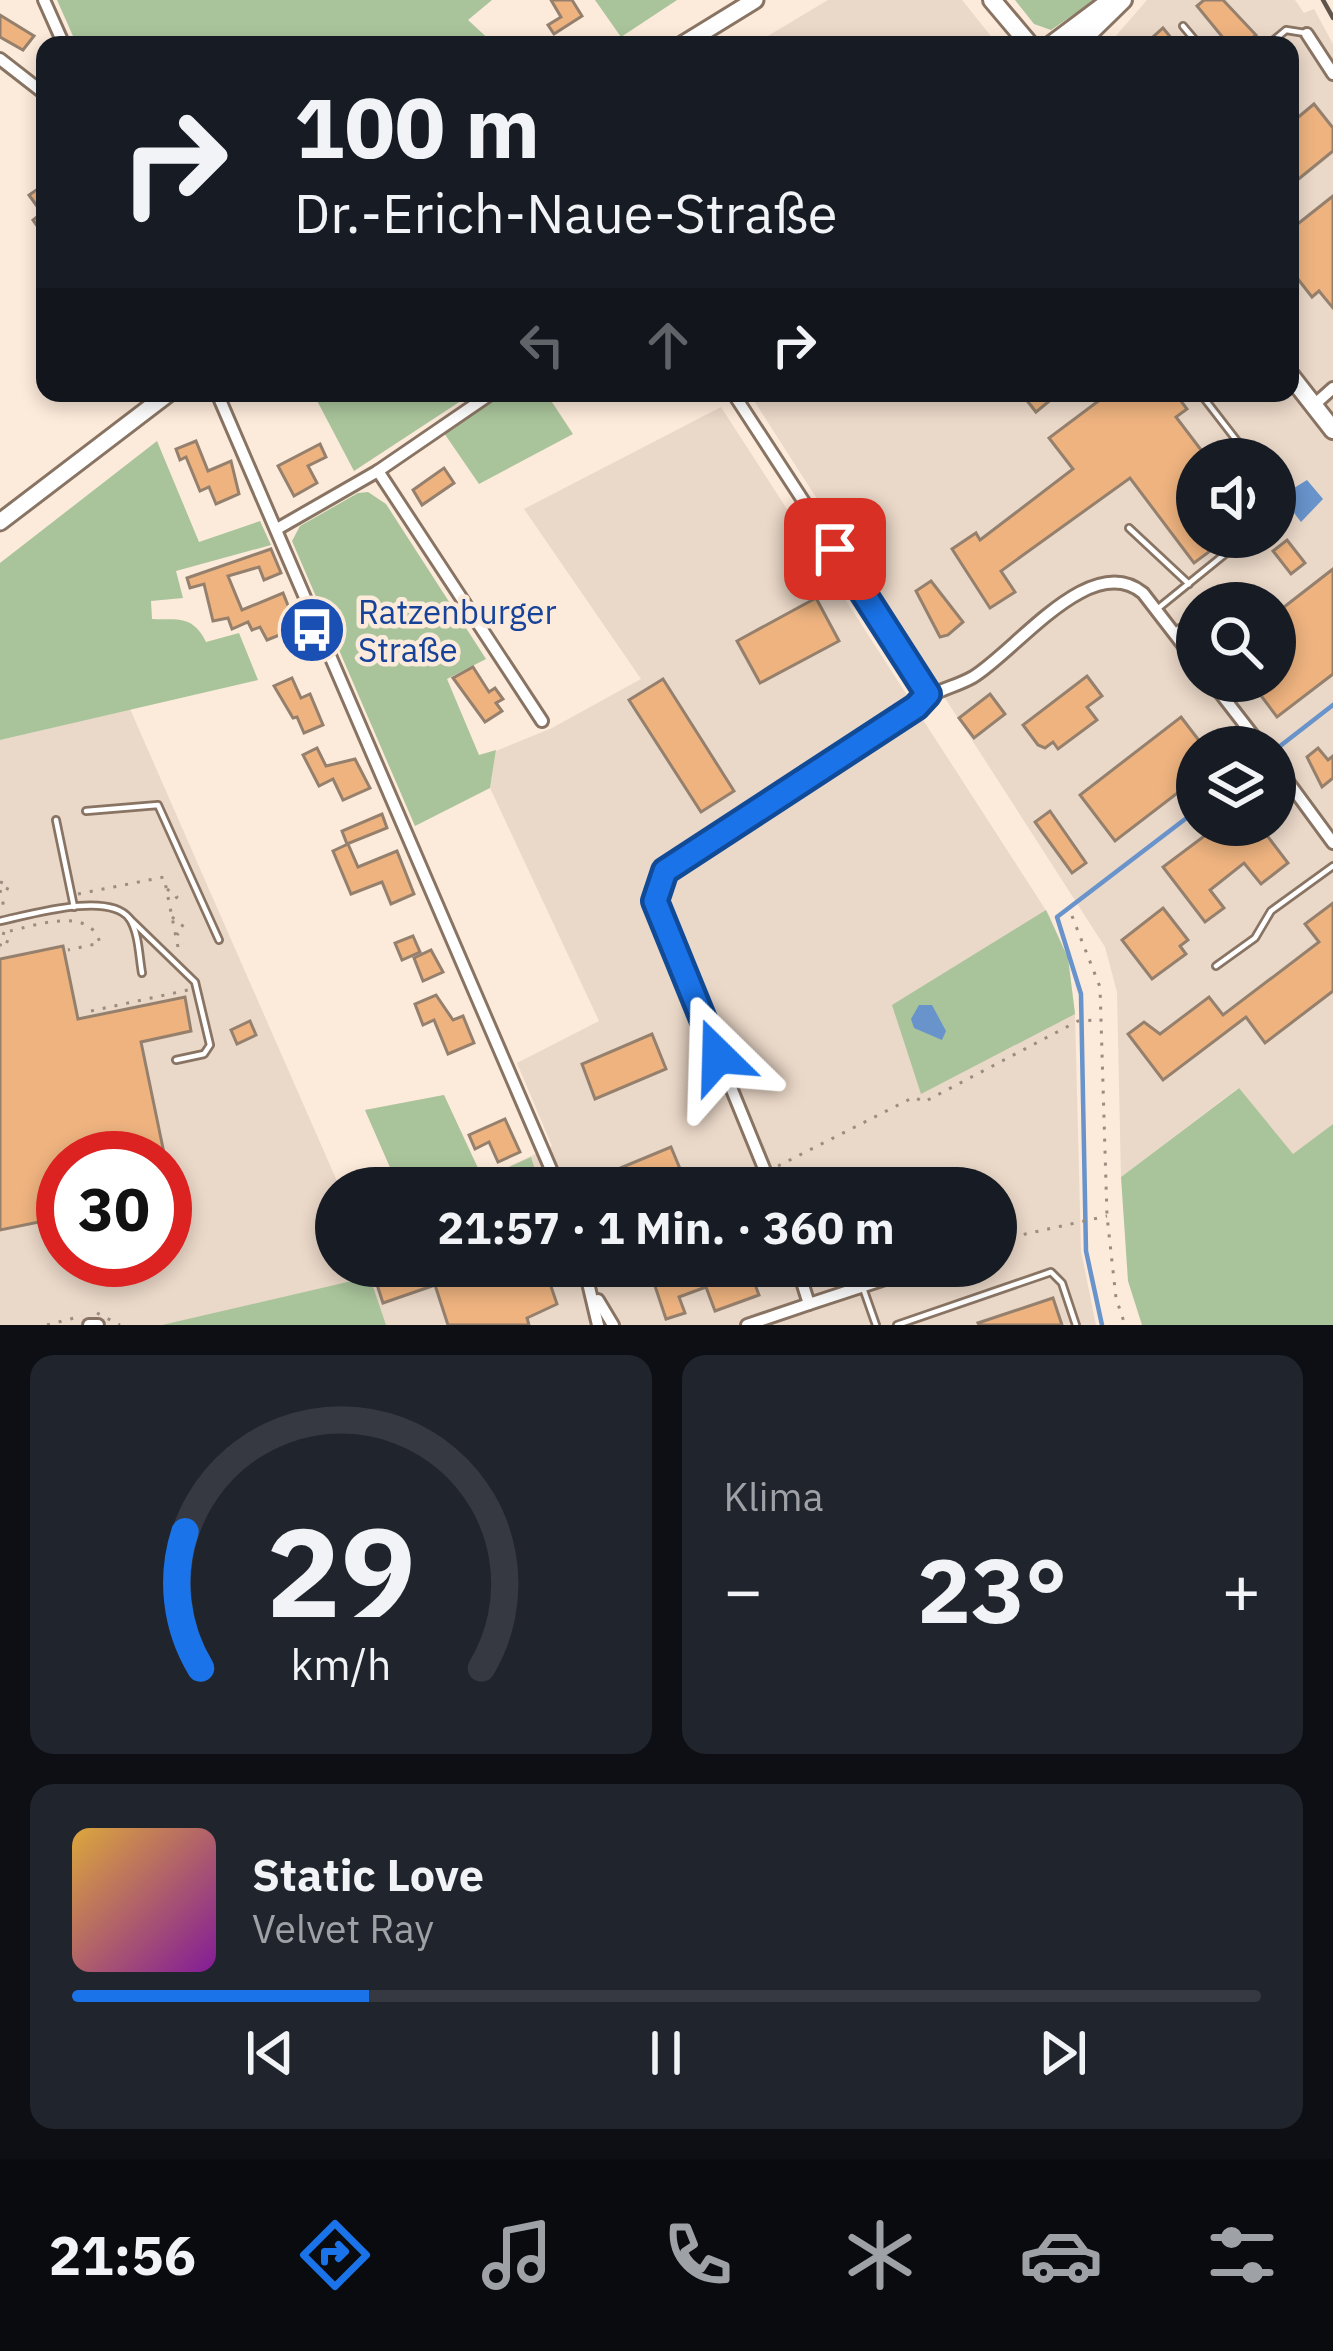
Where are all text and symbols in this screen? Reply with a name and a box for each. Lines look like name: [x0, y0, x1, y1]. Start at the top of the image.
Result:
text: 100 m: [294, 72, 540, 181]
icon: right: [96, 84, 252, 240]
text: Dr.-Erich-Naue-Straße: [294, 178, 837, 248]
icon: left: [509, 312, 575, 378]
icon: ahead: [635, 312, 701, 378]
icon: right: [761, 312, 827, 378]
map controls: [1176, 438, 1296, 846]
button: sound: [1176, 438, 1296, 558]
pin: [784, 498, 886, 600]
icon: arrive: [802, 516, 868, 582]
button: search: [1176, 582, 1296, 702]
place label: Ratzenburger Straße: [358, 590, 557, 671]
bus stop icon: Ratzenburger Straße: [277, 595, 347, 665]
button: layers: [1176, 726, 1296, 846]
position arrow: [655, 993, 781, 1119]
speed limit sign: 30: [36, 1131, 192, 1287]
text: 21:57 · 1 Min. · 360 m: [437, 1198, 895, 1256]
text: Klima: [724, 1471, 823, 1522]
text: 29: [266, 1489, 416, 1651]
text: 23°: [917, 1531, 1067, 1648]
text: −: [724, 1546, 763, 1632]
text: +: [1221, 1546, 1261, 1632]
text: km/h: [290, 1635, 391, 1691]
text: Static Love: [252, 1845, 484, 1903]
text: Velvet Ray: [252, 1903, 434, 1954]
icon: previous: [237, 2020, 303, 2086]
icon: pause: [633, 2020, 699, 2086]
icon: next: [1030, 2020, 1096, 2086]
icon: directions: [293, 2213, 377, 2297]
icon: music: [475, 2213, 559, 2297]
icon: phone: [656, 2213, 740, 2297]
icon: climate: [838, 2213, 922, 2297]
icon: car: [1019, 2213, 1103, 2297]
icon: filters: [1200, 2213, 1284, 2297]
text: 21:56: [49, 2220, 196, 2290]

